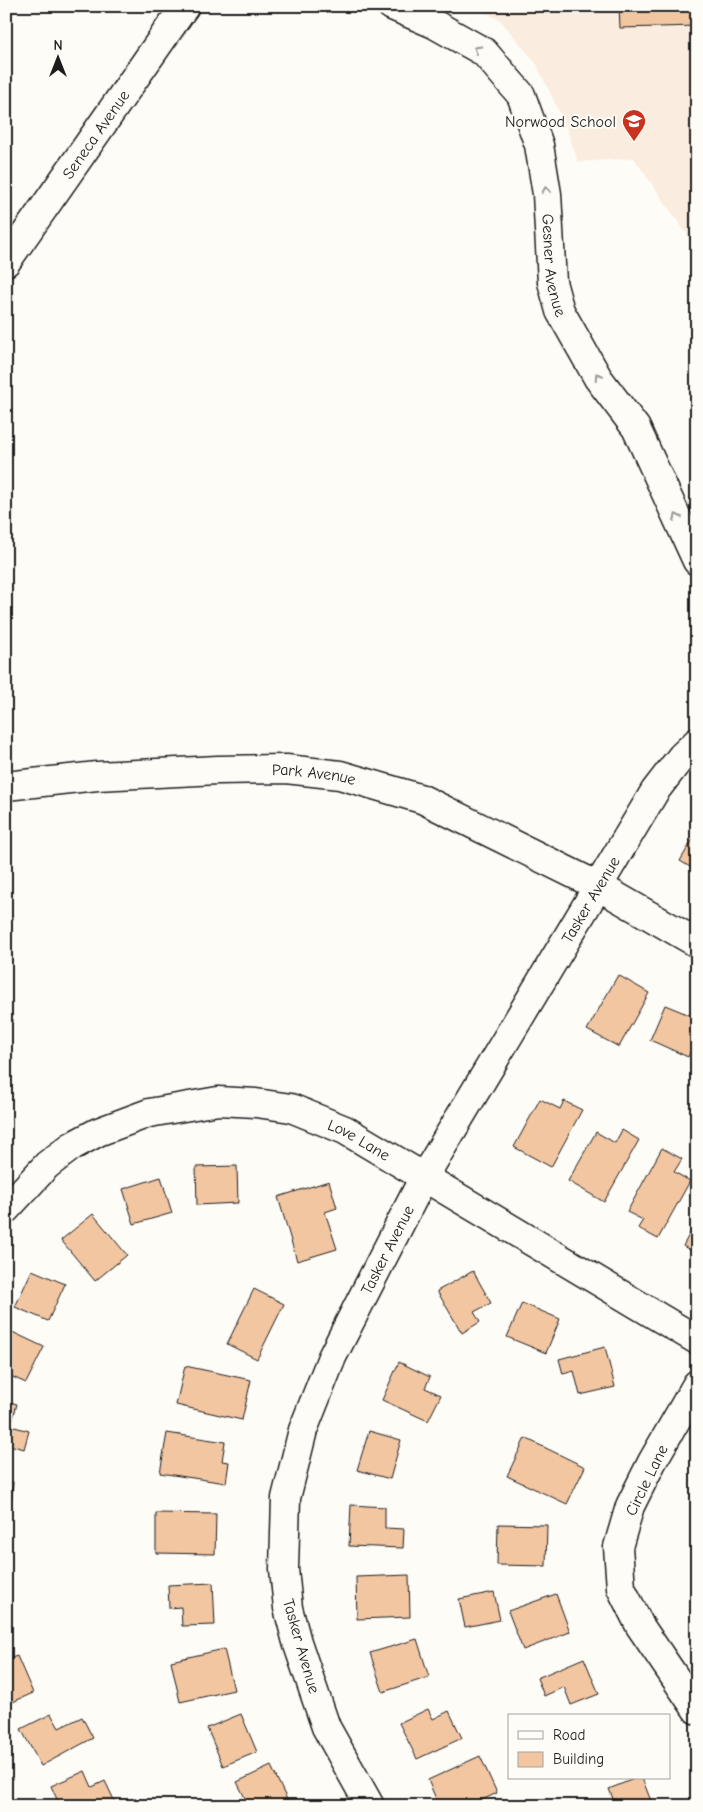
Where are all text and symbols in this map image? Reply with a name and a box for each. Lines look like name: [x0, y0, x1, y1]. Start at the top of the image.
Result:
north arrow: [32, 32, 82, 82]
text: N: [53, 37, 63, 54]
one-way arrow: [474, 45, 483, 55]
street label: Seneca Avenue: [59, 87, 133, 182]
school or university icon: Norwood School: [621, 108, 647, 142]
place label: Norwood School: [505, 113, 616, 131]
one-way arrow: [541, 186, 552, 194]
street label: Gesner Avenue: [538, 213, 569, 320]
one-way arrow: [594, 372, 604, 381]
one-way arrow: [672, 513, 683, 522]
street label: Park Avenue: [272, 761, 358, 789]
street label: Tasker Avenue: [558, 853, 624, 946]
street label: Love Lane: [325, 1116, 393, 1165]
street label: Tasker Avenue: [358, 1202, 418, 1298]
street label: Circle Lane: [622, 1442, 672, 1519]
street label: Tasker Avenue: [279, 1597, 323, 1696]
legend: [508, 1714, 670, 1780]
text: Road: [553, 1726, 585, 1744]
text: Building: [553, 1750, 604, 1768]

